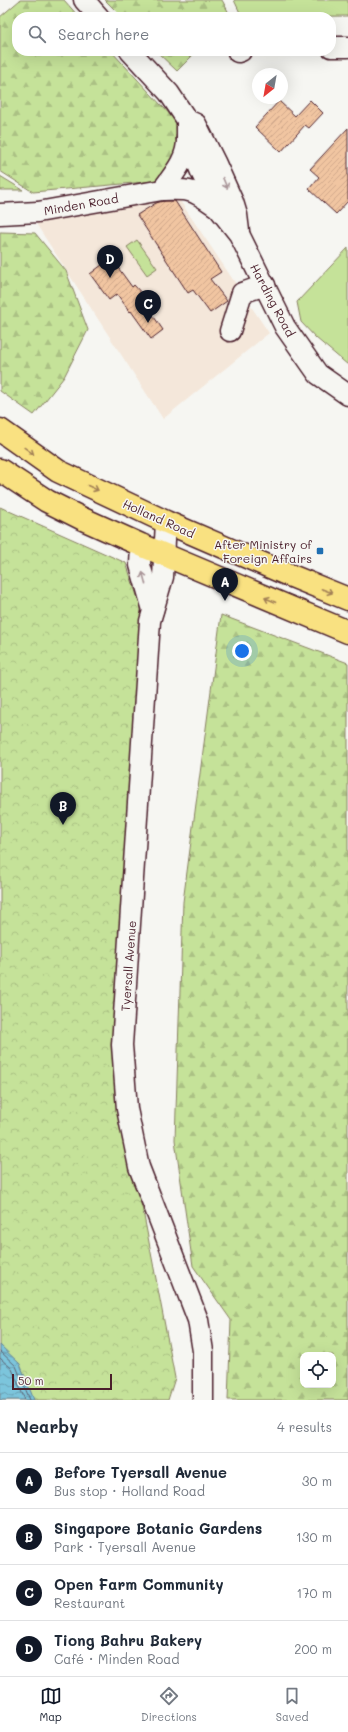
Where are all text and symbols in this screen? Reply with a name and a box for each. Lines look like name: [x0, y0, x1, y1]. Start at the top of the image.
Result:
search box: [12, 12, 336, 56]
icon: search: [26, 23, 48, 45]
text: Search here: [58, 24, 149, 44]
north arrow: [252, 68, 288, 104]
one-way arrow: [221, 177, 229, 189]
street label: Minden Road: [43, 190, 120, 218]
pin: D: [97, 245, 123, 278]
street label: Harding Road: [247, 261, 299, 340]
pin: C: [135, 290, 161, 323]
one-way arrow: [23, 446, 34, 455]
one-way arrow: [87, 485, 99, 492]
street label: Holland Road: [120, 495, 198, 541]
place label: After Ministry of Foreign Affairs: [214, 536, 312, 566]
marker: After Ministry of Foreign Affairs: [315, 546, 325, 556]
pin: A: [212, 568, 238, 601]
one-way arrow: [140, 572, 147, 585]
one-way arrow: [321, 587, 333, 595]
one-way arrow: [265, 596, 277, 604]
your location: [232, 641, 252, 661]
pin: B: [50, 792, 76, 825]
street label: Tyersall Avenue: [117, 920, 139, 1012]
map controls: [300, 1352, 336, 1388]
button: locate: [300, 1352, 336, 1388]
scale bar: [12, 1372, 112, 1391]
text: 50 m: [18, 1373, 44, 1388]
text: Nearby: [16, 1415, 78, 1437]
text: 4 results: [277, 1418, 332, 1435]
text: Before Tyersall Avenue: [54, 1462, 227, 1482]
text: A: [24, 1472, 34, 1489]
text: 30 m: [302, 1472, 332, 1489]
text: Bus stop · Holland Road: [54, 1482, 205, 1499]
text: Singapore Botanic Gardens: [54, 1518, 262, 1538]
text: B: [25, 1528, 33, 1545]
text: 130 m: [296, 1528, 332, 1545]
text: Park · Tyersall Avenue: [54, 1538, 196, 1555]
text: Open Farm Community: [54, 1574, 224, 1594]
text: C: [24, 1584, 34, 1601]
text: 170 m: [296, 1584, 332, 1601]
text: Restaurant: [54, 1594, 125, 1611]
text: Tiong Bahru Bakery: [54, 1630, 202, 1650]
text: D: [24, 1640, 34, 1657]
text: 200 m: [294, 1640, 332, 1657]
text: Café · Minden Road: [54, 1650, 180, 1667]
tab: Map: [40, 1685, 62, 1724]
tab: Directions: [141, 1685, 197, 1724]
tab: Saved: [276, 1685, 308, 1724]

